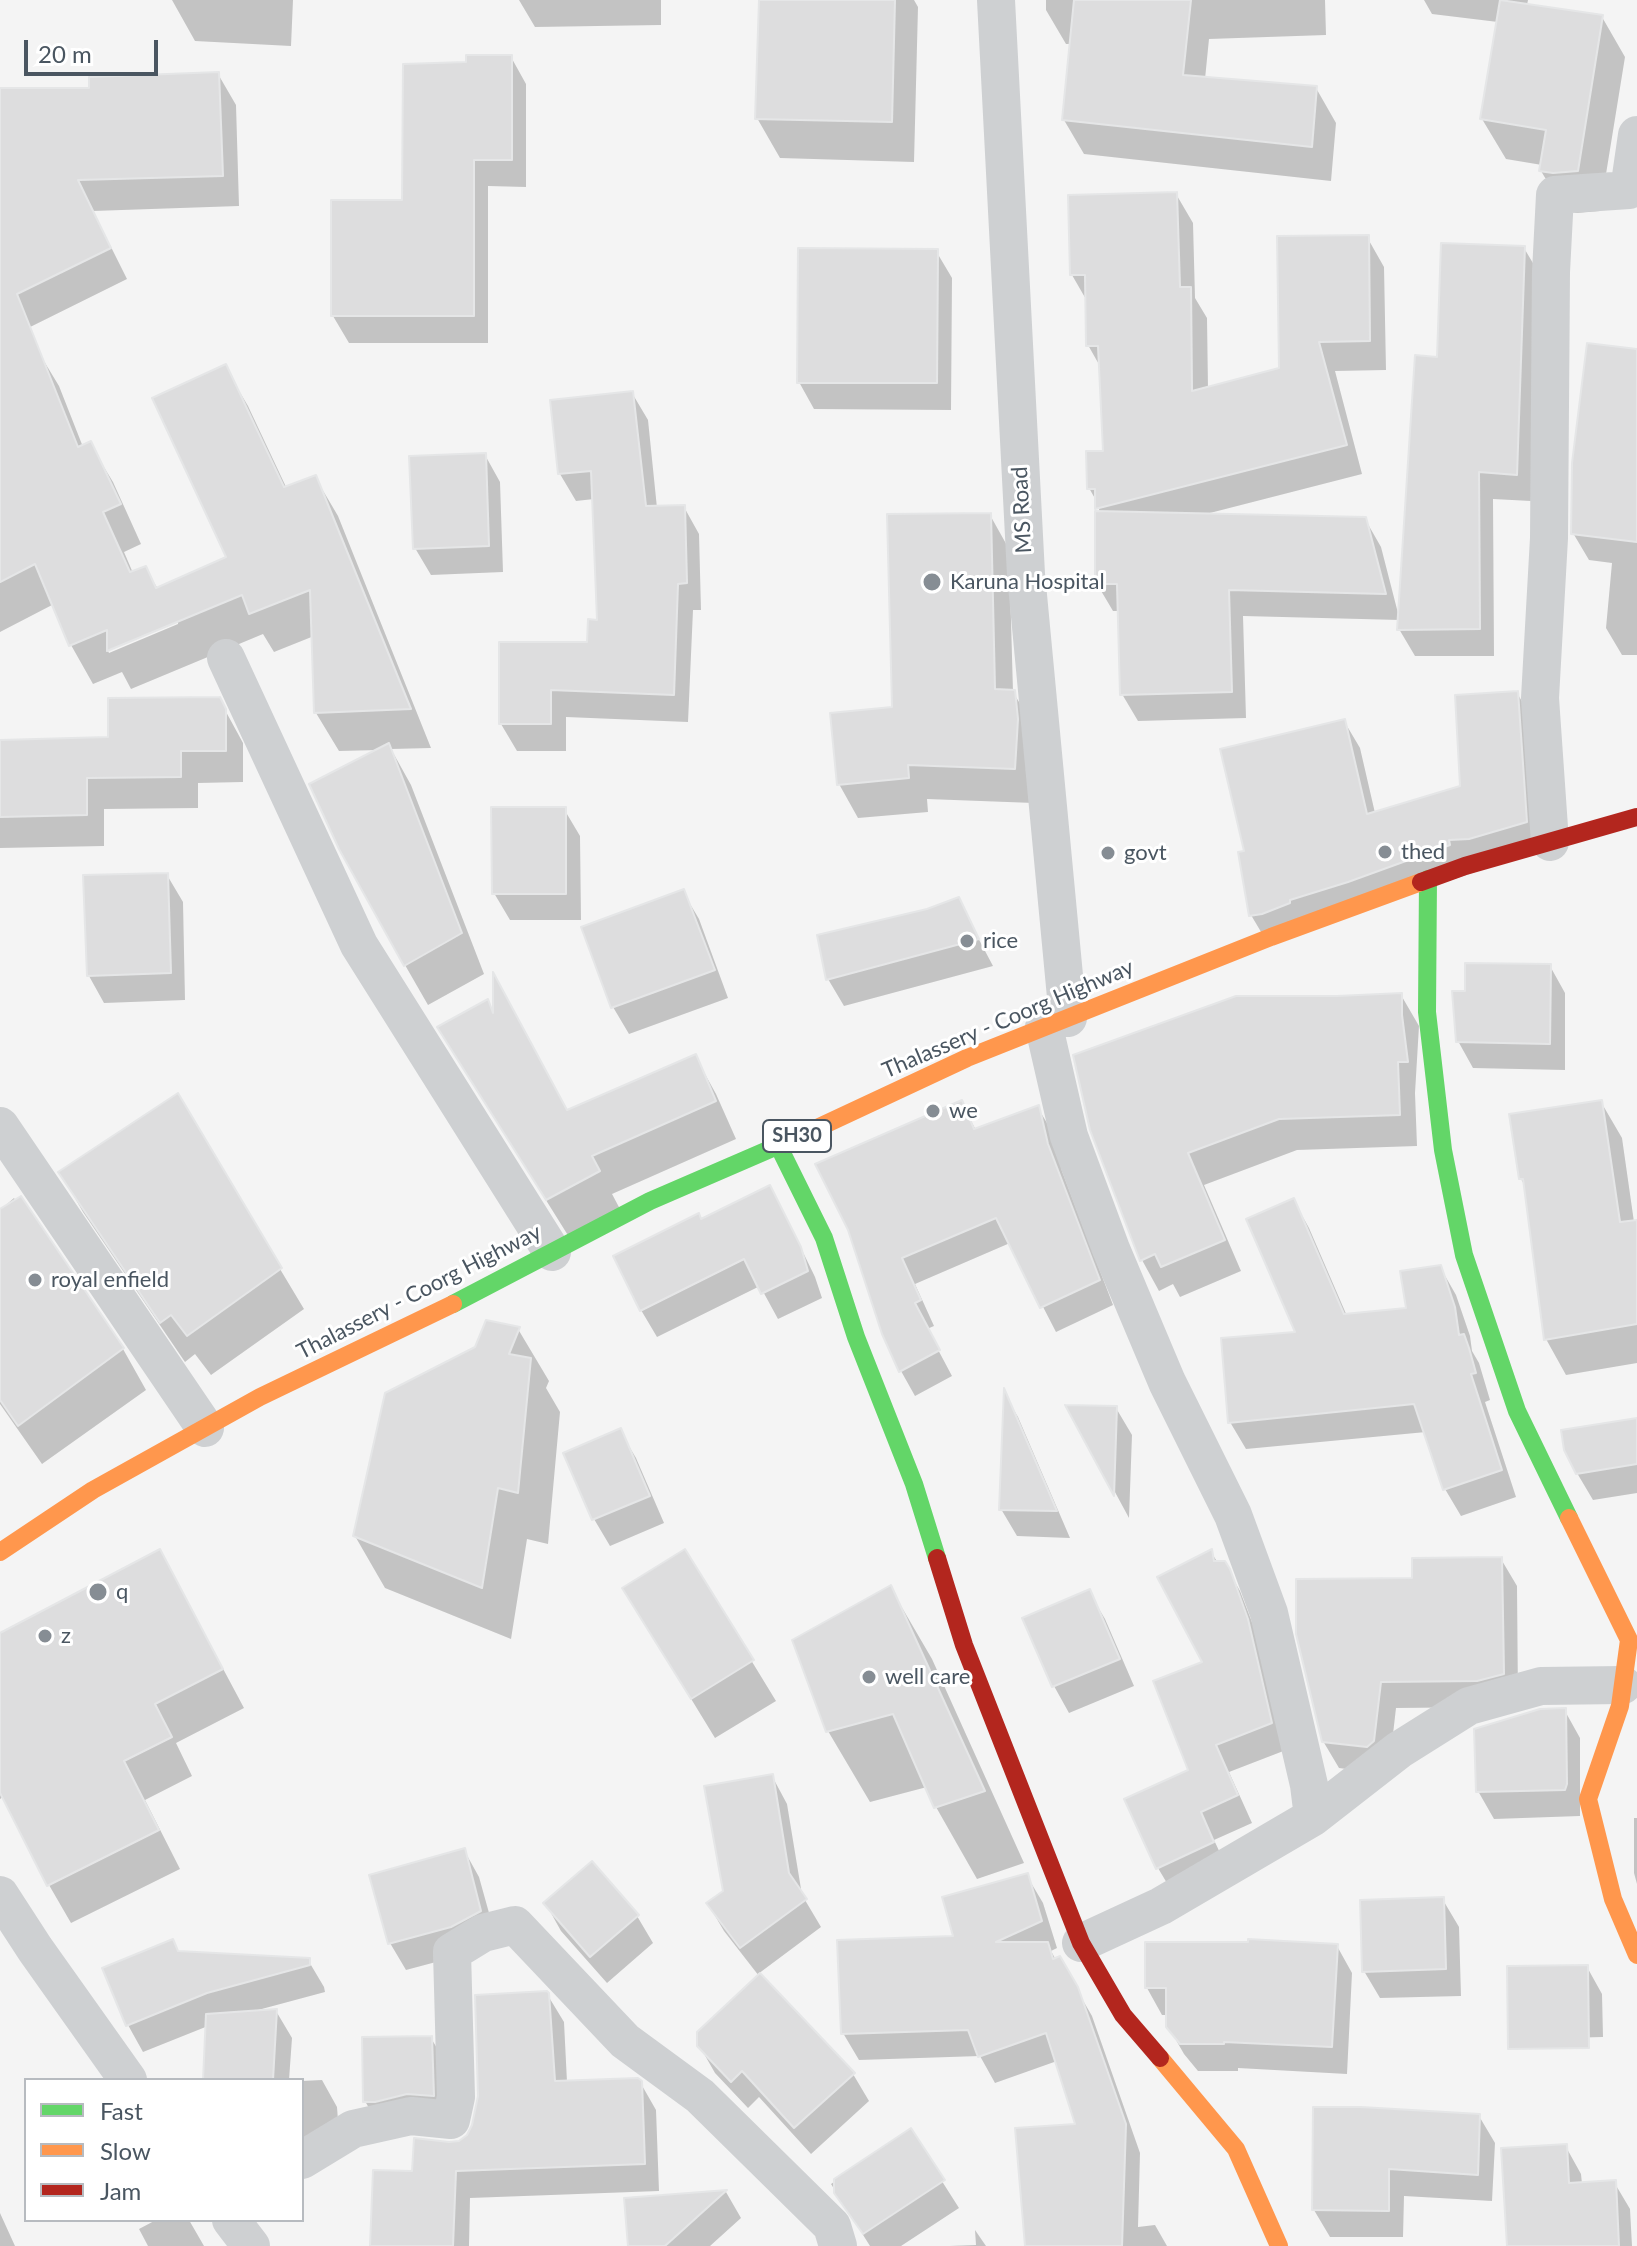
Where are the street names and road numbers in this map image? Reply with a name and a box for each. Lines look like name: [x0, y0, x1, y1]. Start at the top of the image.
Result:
street label: MS Road: [1007, 466, 1037, 554]
street label: Thalassery - Coorg Highway: [878, 954, 1138, 1084]
road number: SH30: [763, 1120, 831, 1152]
street label: Thalassery - Coorg Highway: [292, 1219, 546, 1365]

